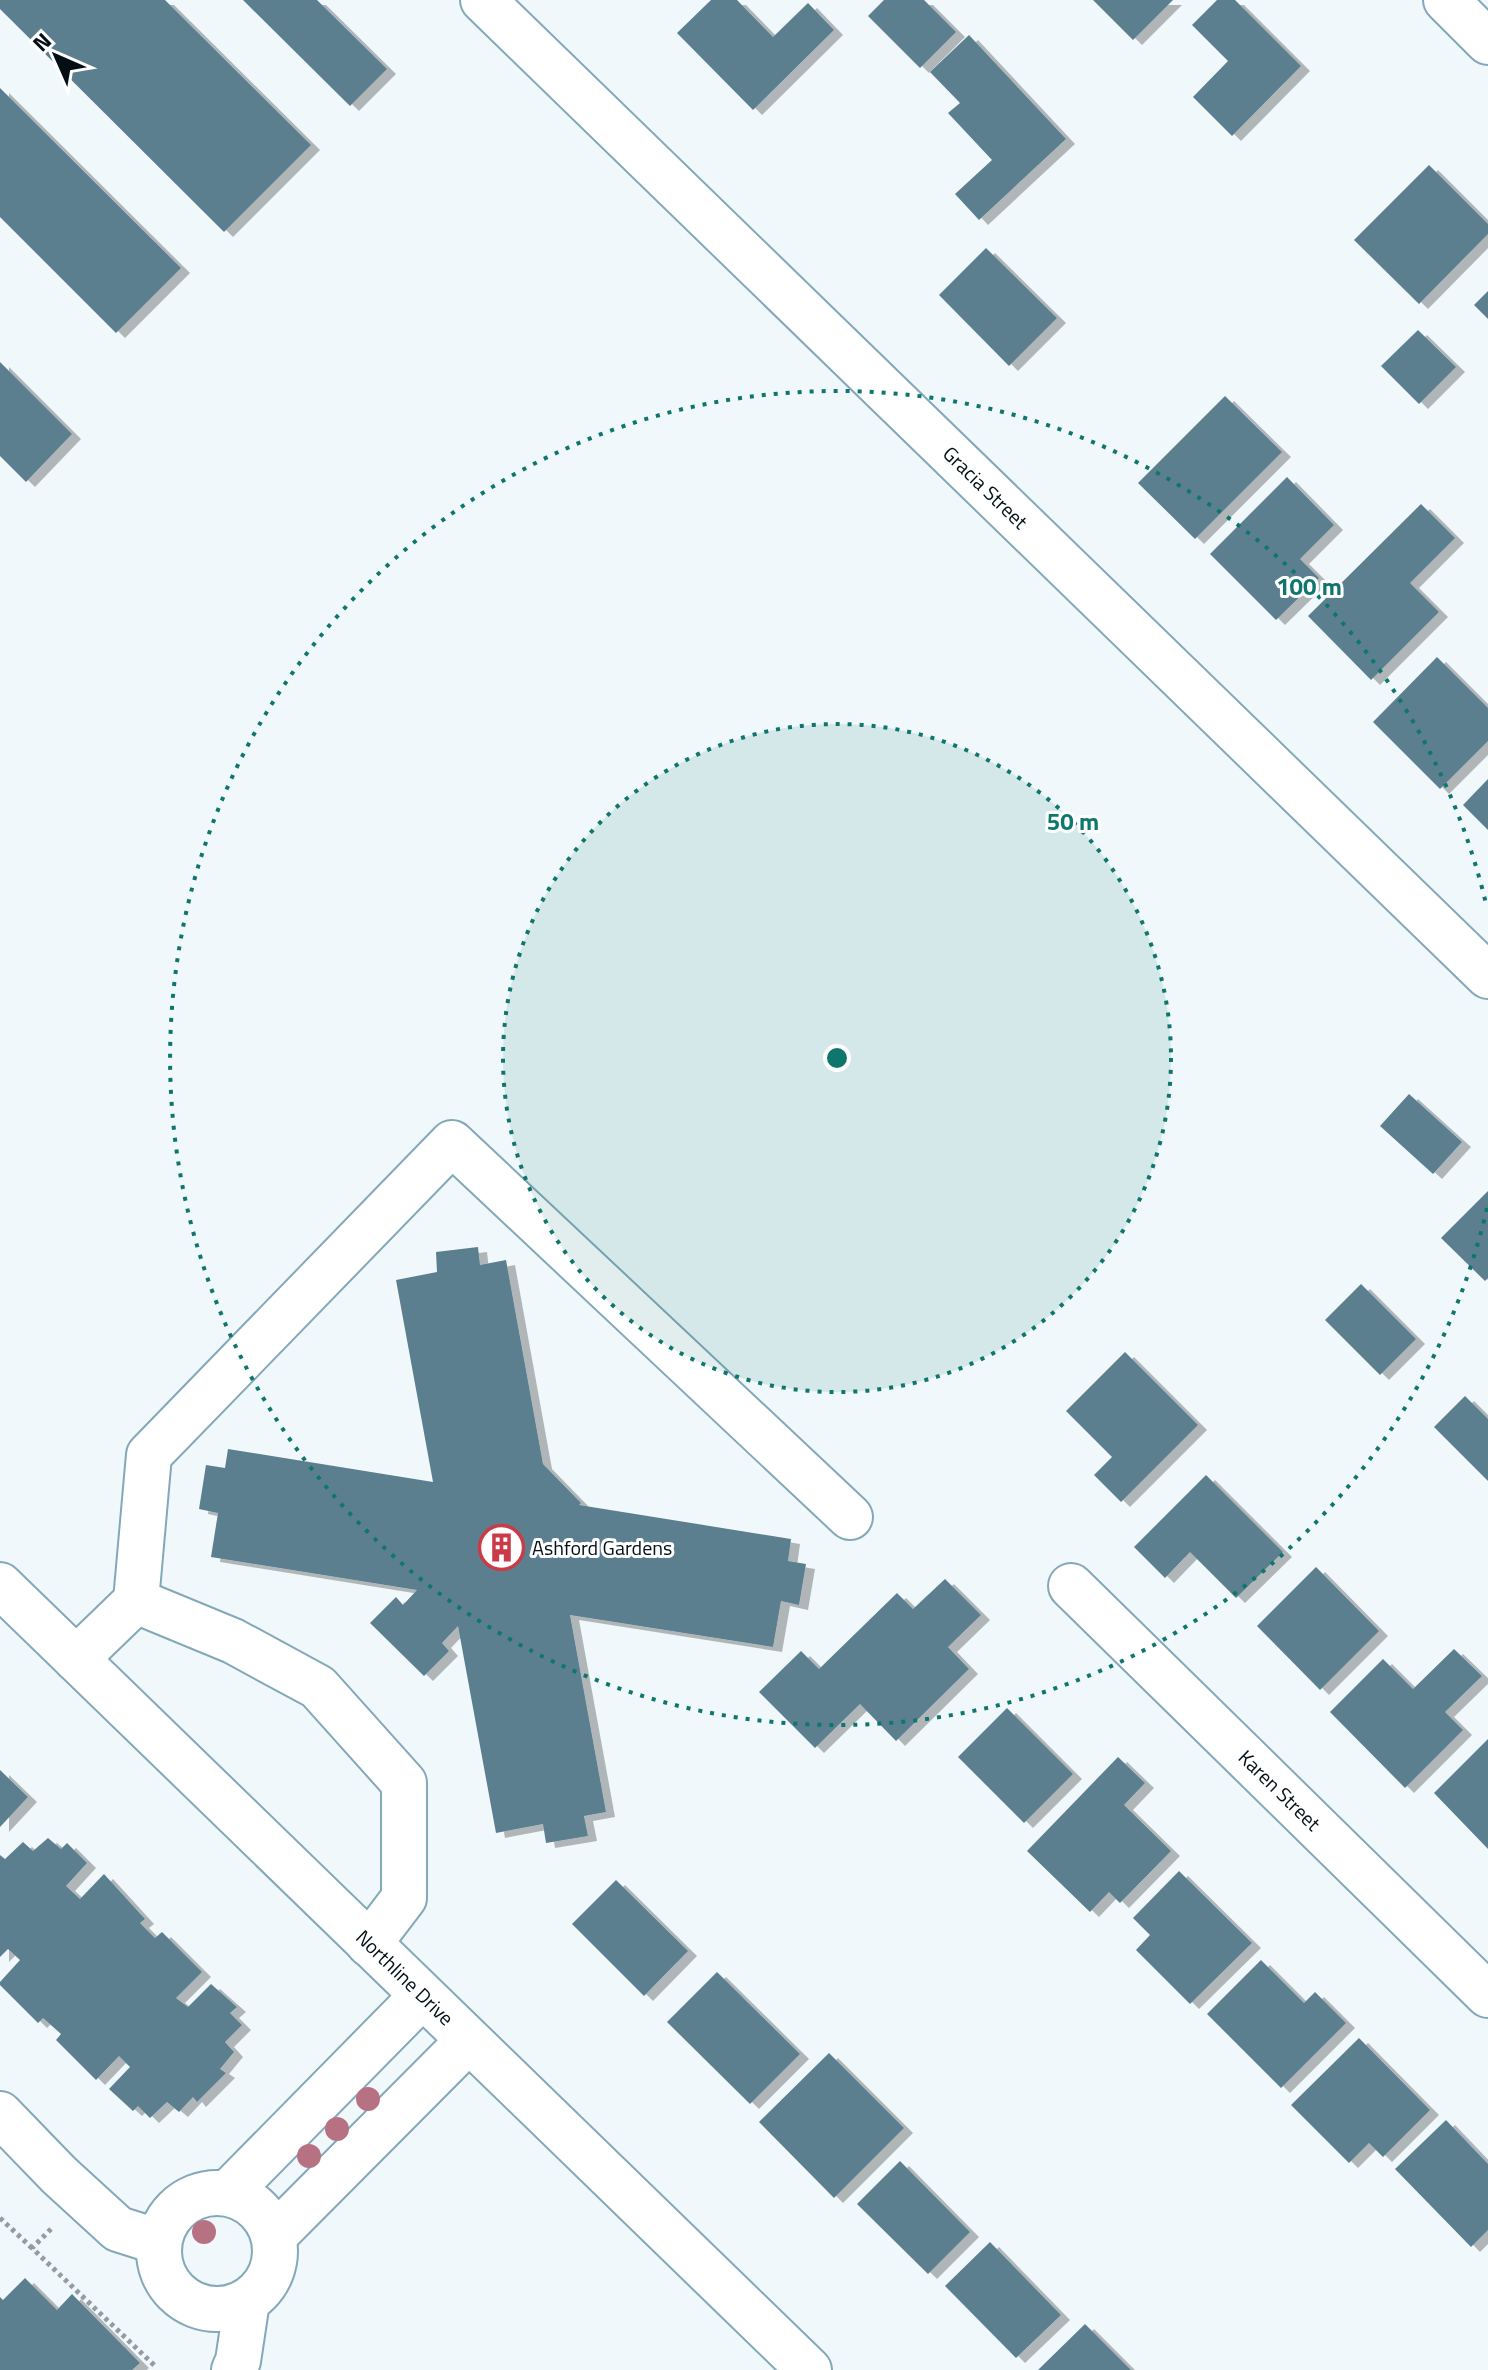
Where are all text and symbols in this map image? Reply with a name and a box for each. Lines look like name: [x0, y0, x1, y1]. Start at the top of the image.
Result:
north arrow: [16, 16, 96, 96]
text: N: [24, 24, 59, 59]
street label: Gracia Street: [936, 438, 1035, 536]
text: 100 m: [1276, 568, 1342, 604]
text: 50 m: [1047, 803, 1099, 839]
centre of rings: [823, 1044, 851, 1072]
building icon: Ashford Gardens: [477, 1524, 525, 1572]
place label: Ashford Gardens: [532, 1532, 672, 1563]
street label: Karen Street: [1231, 1742, 1328, 1838]
street label: Northline Drive: [349, 1922, 461, 2033]

